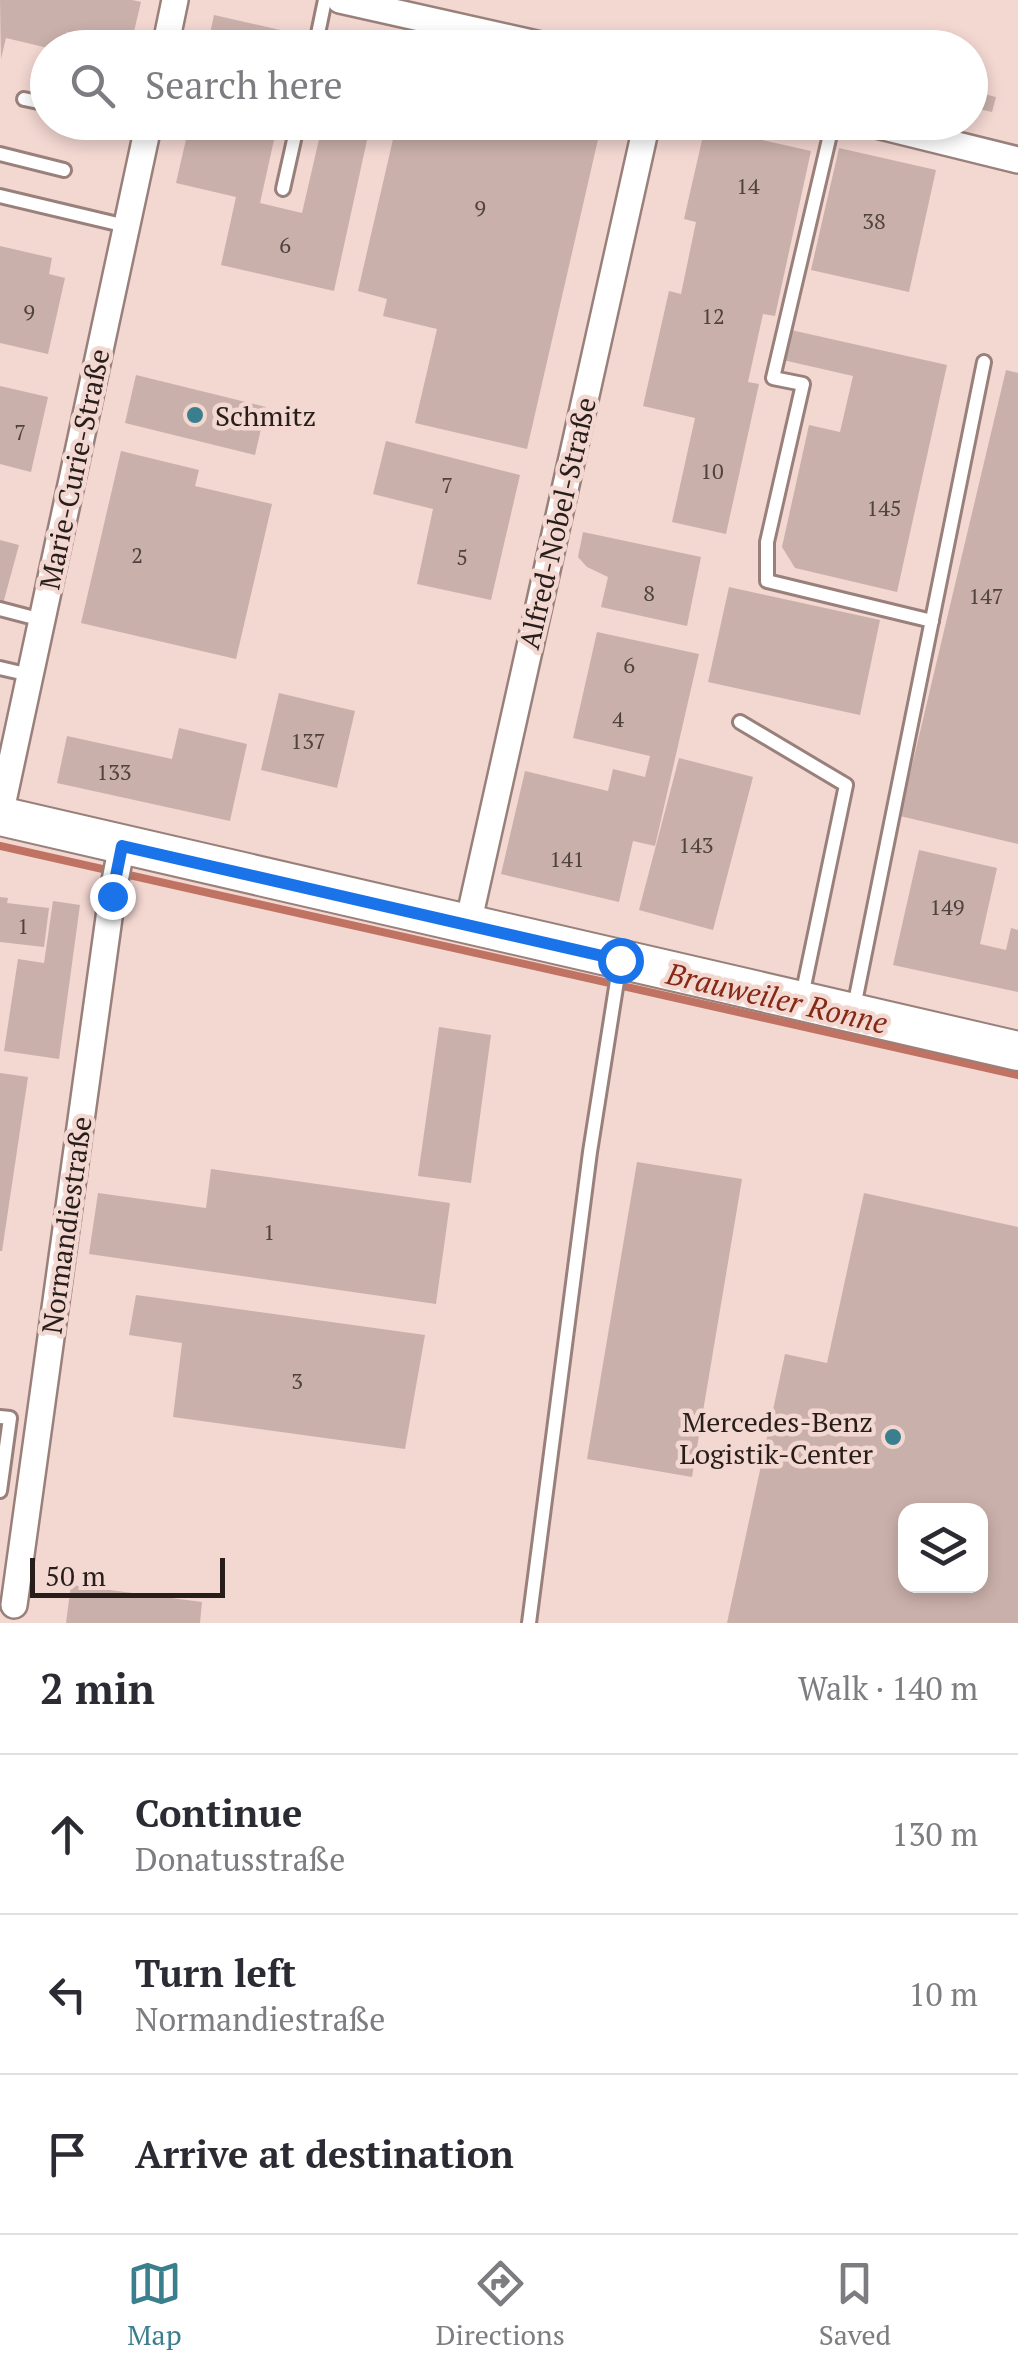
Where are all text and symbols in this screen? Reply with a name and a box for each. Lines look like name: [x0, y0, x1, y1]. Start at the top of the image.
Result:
search box: [30, 30, 988, 140]
icon: search: [65, 58, 120, 113]
text: Search here: [145, 60, 343, 110]
house number: 14: [736, 171, 760, 200]
house number: 9: [474, 193, 486, 222]
house number: 38: [862, 206, 886, 235]
house number: 6: [279, 230, 291, 259]
house number: 9: [23, 297, 35, 326]
house number: 12: [701, 301, 725, 330]
street label: Marie-Curie-Straße: [30, 345, 118, 593]
street label: Alfred-Nobel-Straße: [510, 393, 604, 653]
place label: Schmitz: [215, 397, 316, 434]
marker: Schmitz: [184, 404, 206, 426]
house number: 7: [14, 417, 26, 446]
house number: 10: [700, 456, 724, 485]
house number: 7: [441, 470, 453, 499]
house number: 145: [866, 493, 902, 522]
house number: 2: [131, 540, 143, 569]
house number: 5: [456, 542, 468, 571]
house number: 8: [643, 578, 655, 607]
house number: 147: [968, 581, 1004, 610]
house number: 6: [623, 650, 635, 679]
house number: 4: [612, 704, 624, 733]
house number: 137: [290, 726, 326, 755]
house number: 133: [96, 757, 132, 786]
house number: 143: [678, 830, 714, 859]
house number: 141: [549, 844, 585, 873]
route end: [90, 874, 136, 920]
house number: 149: [929, 892, 965, 921]
house number: 1: [17, 911, 29, 940]
route start: [598, 938, 644, 984]
water label: Brauweiler Ronne: [662, 953, 892, 1043]
street label: Normandiestraße: [32, 1114, 100, 1336]
house number: 1: [263, 1217, 275, 1246]
house number: 3: [291, 1366, 303, 1395]
place label: Mercedes-Benz Logistik-Center: [679, 1403, 873, 1472]
marker: Mercedes-Benz Logistik-Center: [882, 1426, 904, 1448]
map controls: [898, 1503, 988, 1593]
button: layers: [898, 1503, 988, 1593]
scale bar: [30, 1553, 225, 1598]
text: 50 m: [45, 1557, 106, 1594]
text: 2 min: [40, 1660, 155, 1716]
text: Walk · 140 m: [798, 1667, 978, 1709]
text: Continue: [135, 1788, 302, 1838]
icon: ahead: [40, 1807, 95, 1862]
text: 130 m: [891, 1813, 978, 1855]
text: Donatusstraße: [135, 1838, 345, 1880]
text: Turn left: [135, 1948, 296, 1998]
icon: left: [40, 1967, 95, 2022]
text: 10 m: [908, 1973, 978, 2015]
text: Normandiestraße: [135, 1998, 385, 2040]
icon: arrive: [40, 2127, 95, 2182]
text: Arrive at destination: [135, 2129, 514, 2179]
tab: Map: [127, 2256, 182, 2353]
tab: Directions: [436, 2256, 565, 2353]
tab: Saved: [819, 2256, 891, 2353]

